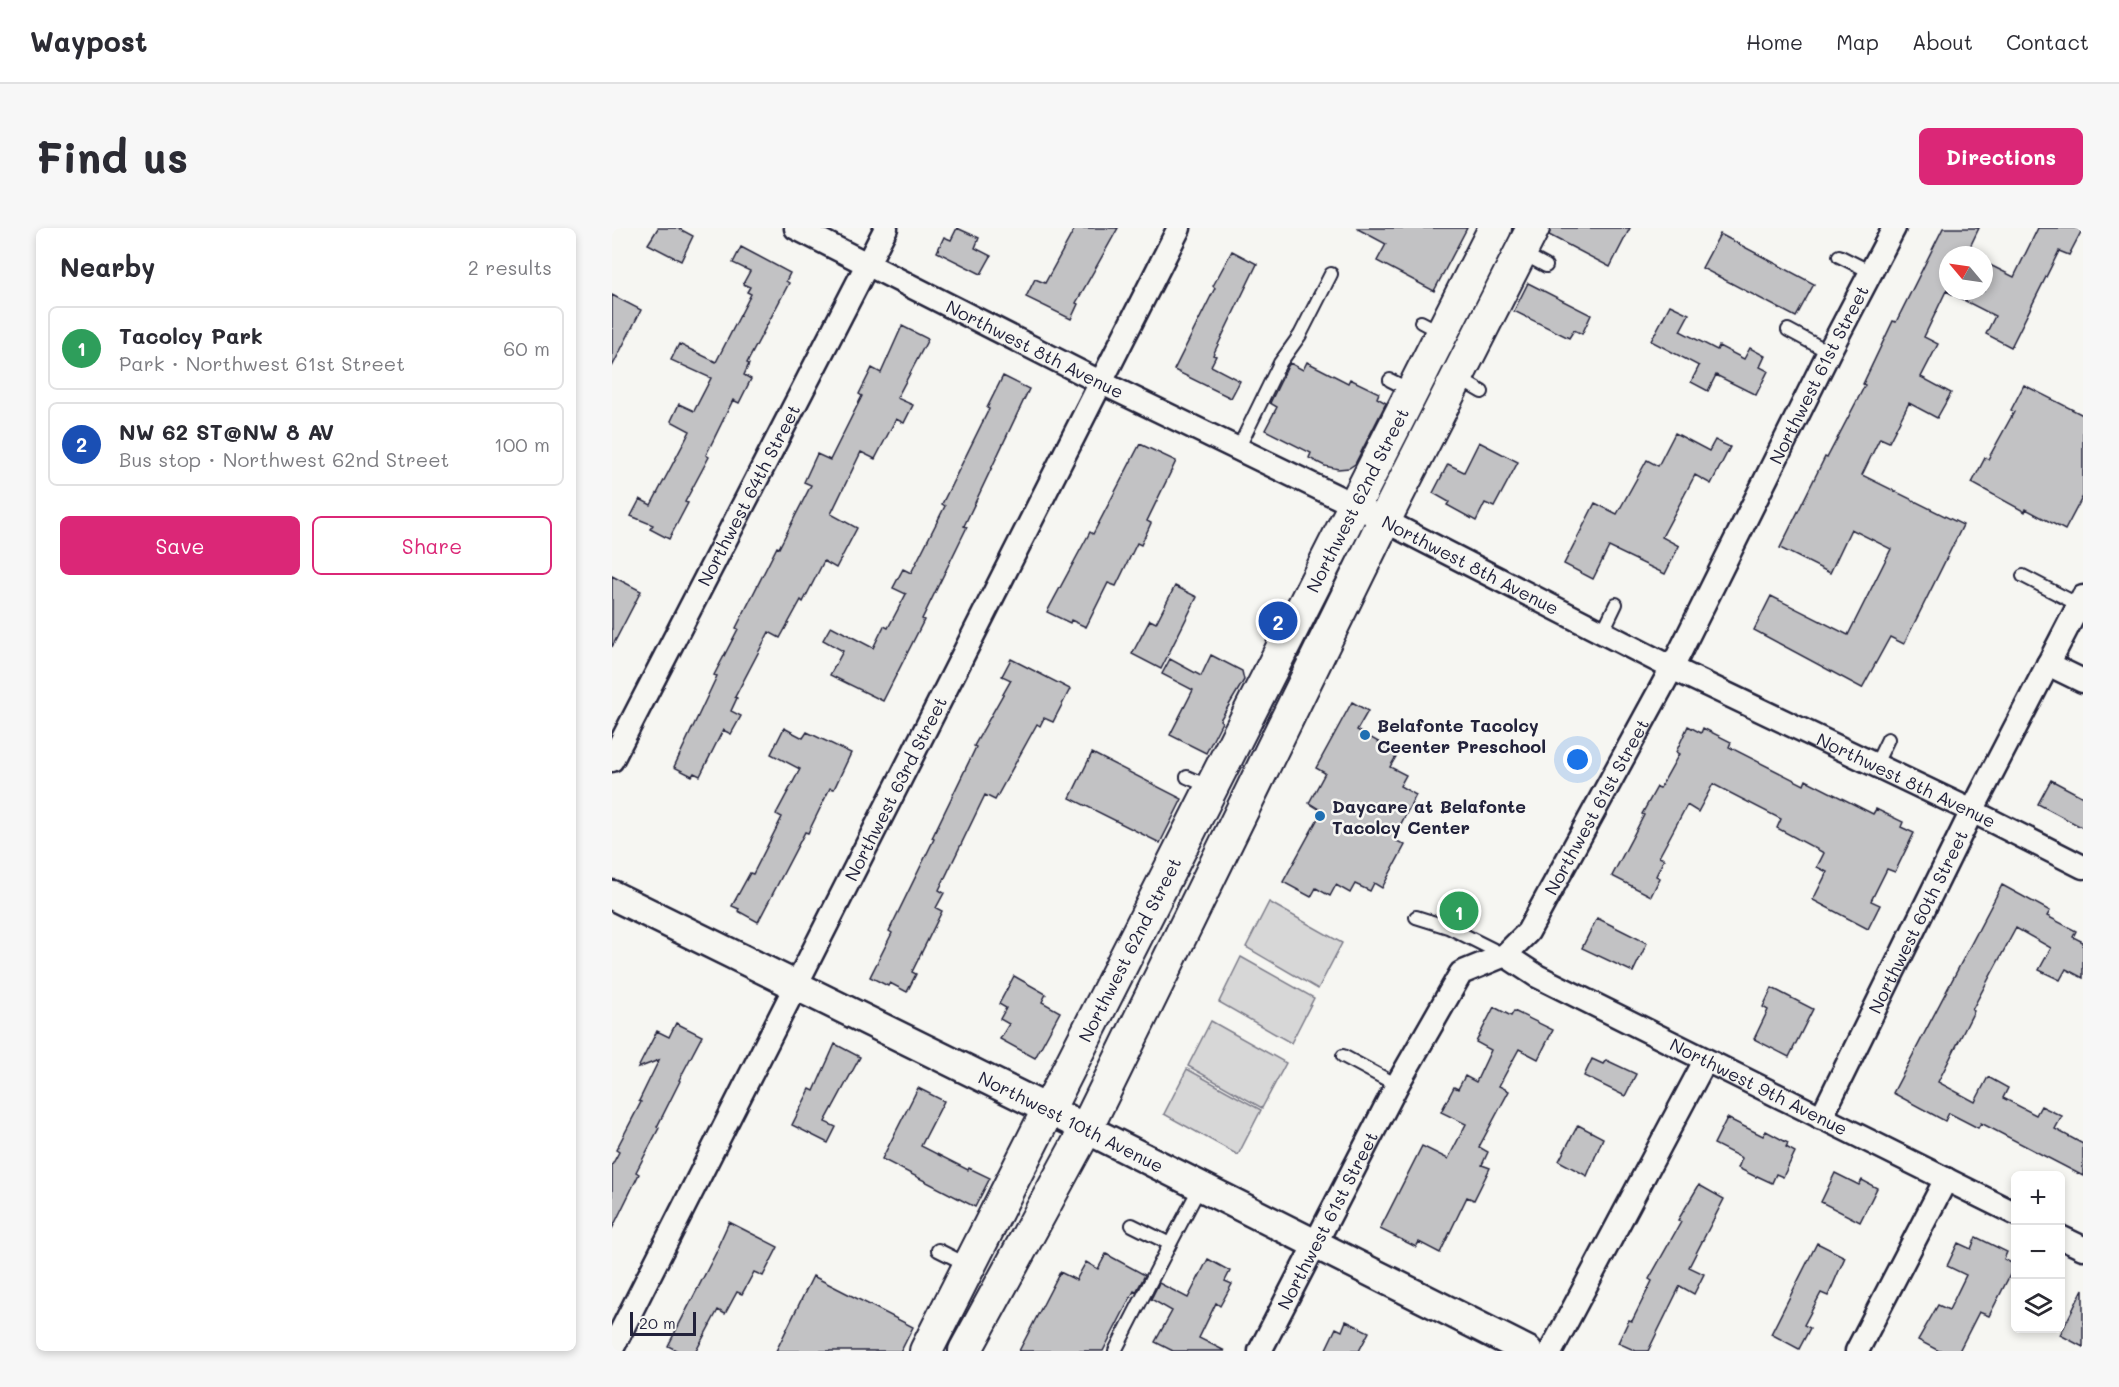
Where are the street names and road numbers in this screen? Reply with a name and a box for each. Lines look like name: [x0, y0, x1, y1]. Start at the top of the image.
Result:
street label: Northwest 61st Street: [1763, 281, 1874, 468]
street label: Northwest 8th Avenue: [942, 294, 1128, 404]
street label: Northwest 64th Street: [692, 400, 805, 590]
street label: Northwest 62nd Street: [1300, 404, 1414, 596]
street label: Northwest 8th Avenue: [1378, 509, 1563, 620]
street label: Northwest 63rd Street: [839, 692, 952, 885]
street label: Northwest 61st Street: [1539, 714, 1654, 899]
street label: Northwest 8th Avenue: [1813, 727, 2000, 833]
street label: Northwest 60th Street: [1862, 826, 1973, 1017]
street label: Northwest 62nd Street: [1073, 853, 1186, 1046]
street label: Northwest 9th Avenue: [1666, 1032, 1852, 1140]
street label: Northwest 10th Avenue: [975, 1065, 1168, 1178]
street label: Northwest 61st Street: [1271, 1127, 1383, 1314]

